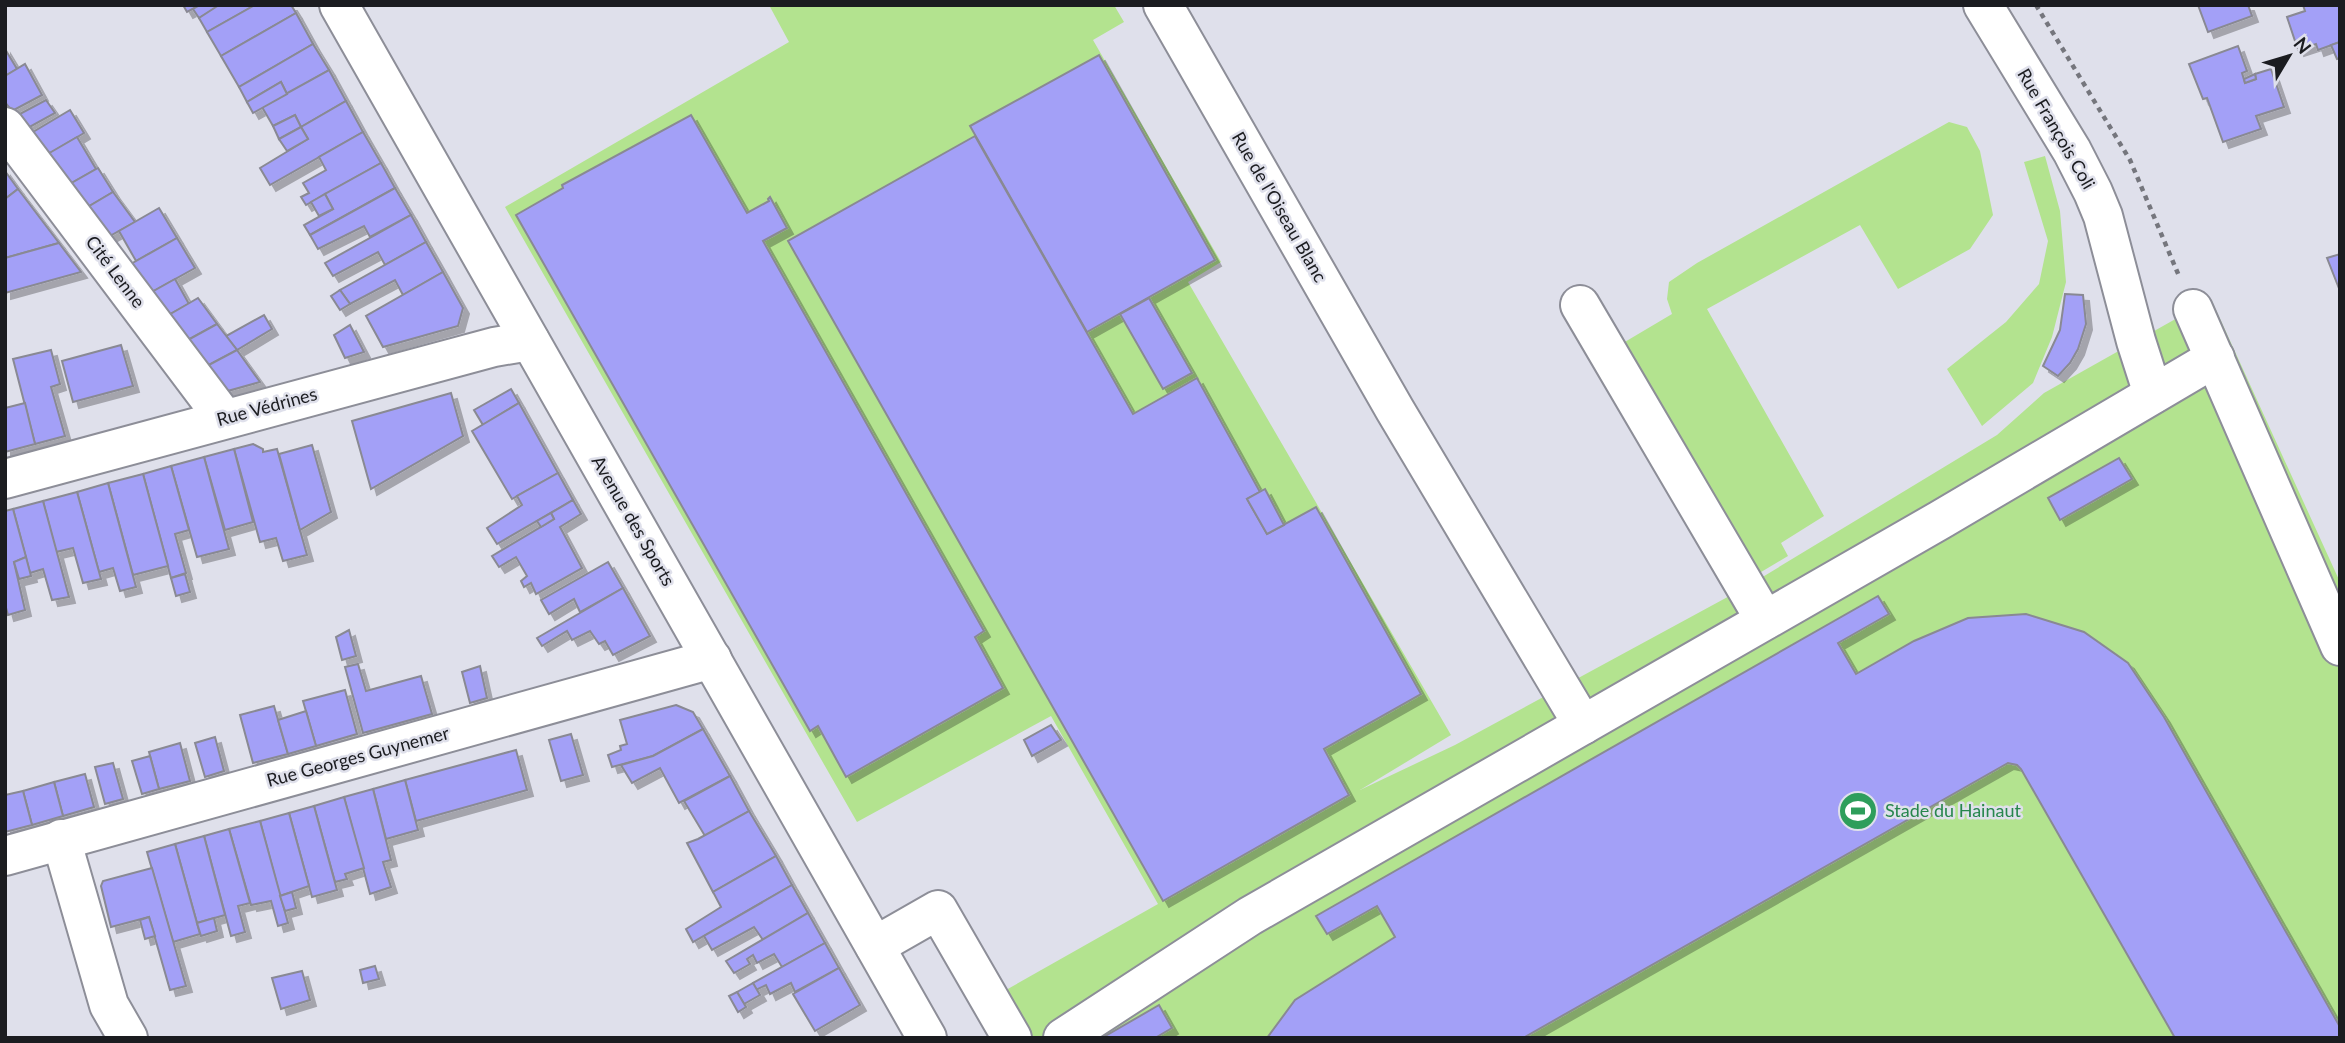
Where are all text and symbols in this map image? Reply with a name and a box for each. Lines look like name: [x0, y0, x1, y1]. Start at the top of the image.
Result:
north arrow: [2254, 21, 2324, 91]
text: N: [2289, 32, 2316, 58]
street label: Rue François Coli: [2013, 64, 2100, 193]
street label: Rue de l'Oiseau Blanc: [1228, 127, 1332, 286]
street label: Cité Lenne: [82, 231, 150, 312]
street label: Rue Védrines: [214, 382, 320, 430]
street label: Avenue des Sports: [588, 451, 680, 590]
street label: Rue Georges Guynemer: [264, 721, 452, 791]
sports icon: Stade du Hainaut: [1837, 790, 1879, 832]
place label: Stade du Hainaut: [1885, 799, 2021, 821]

